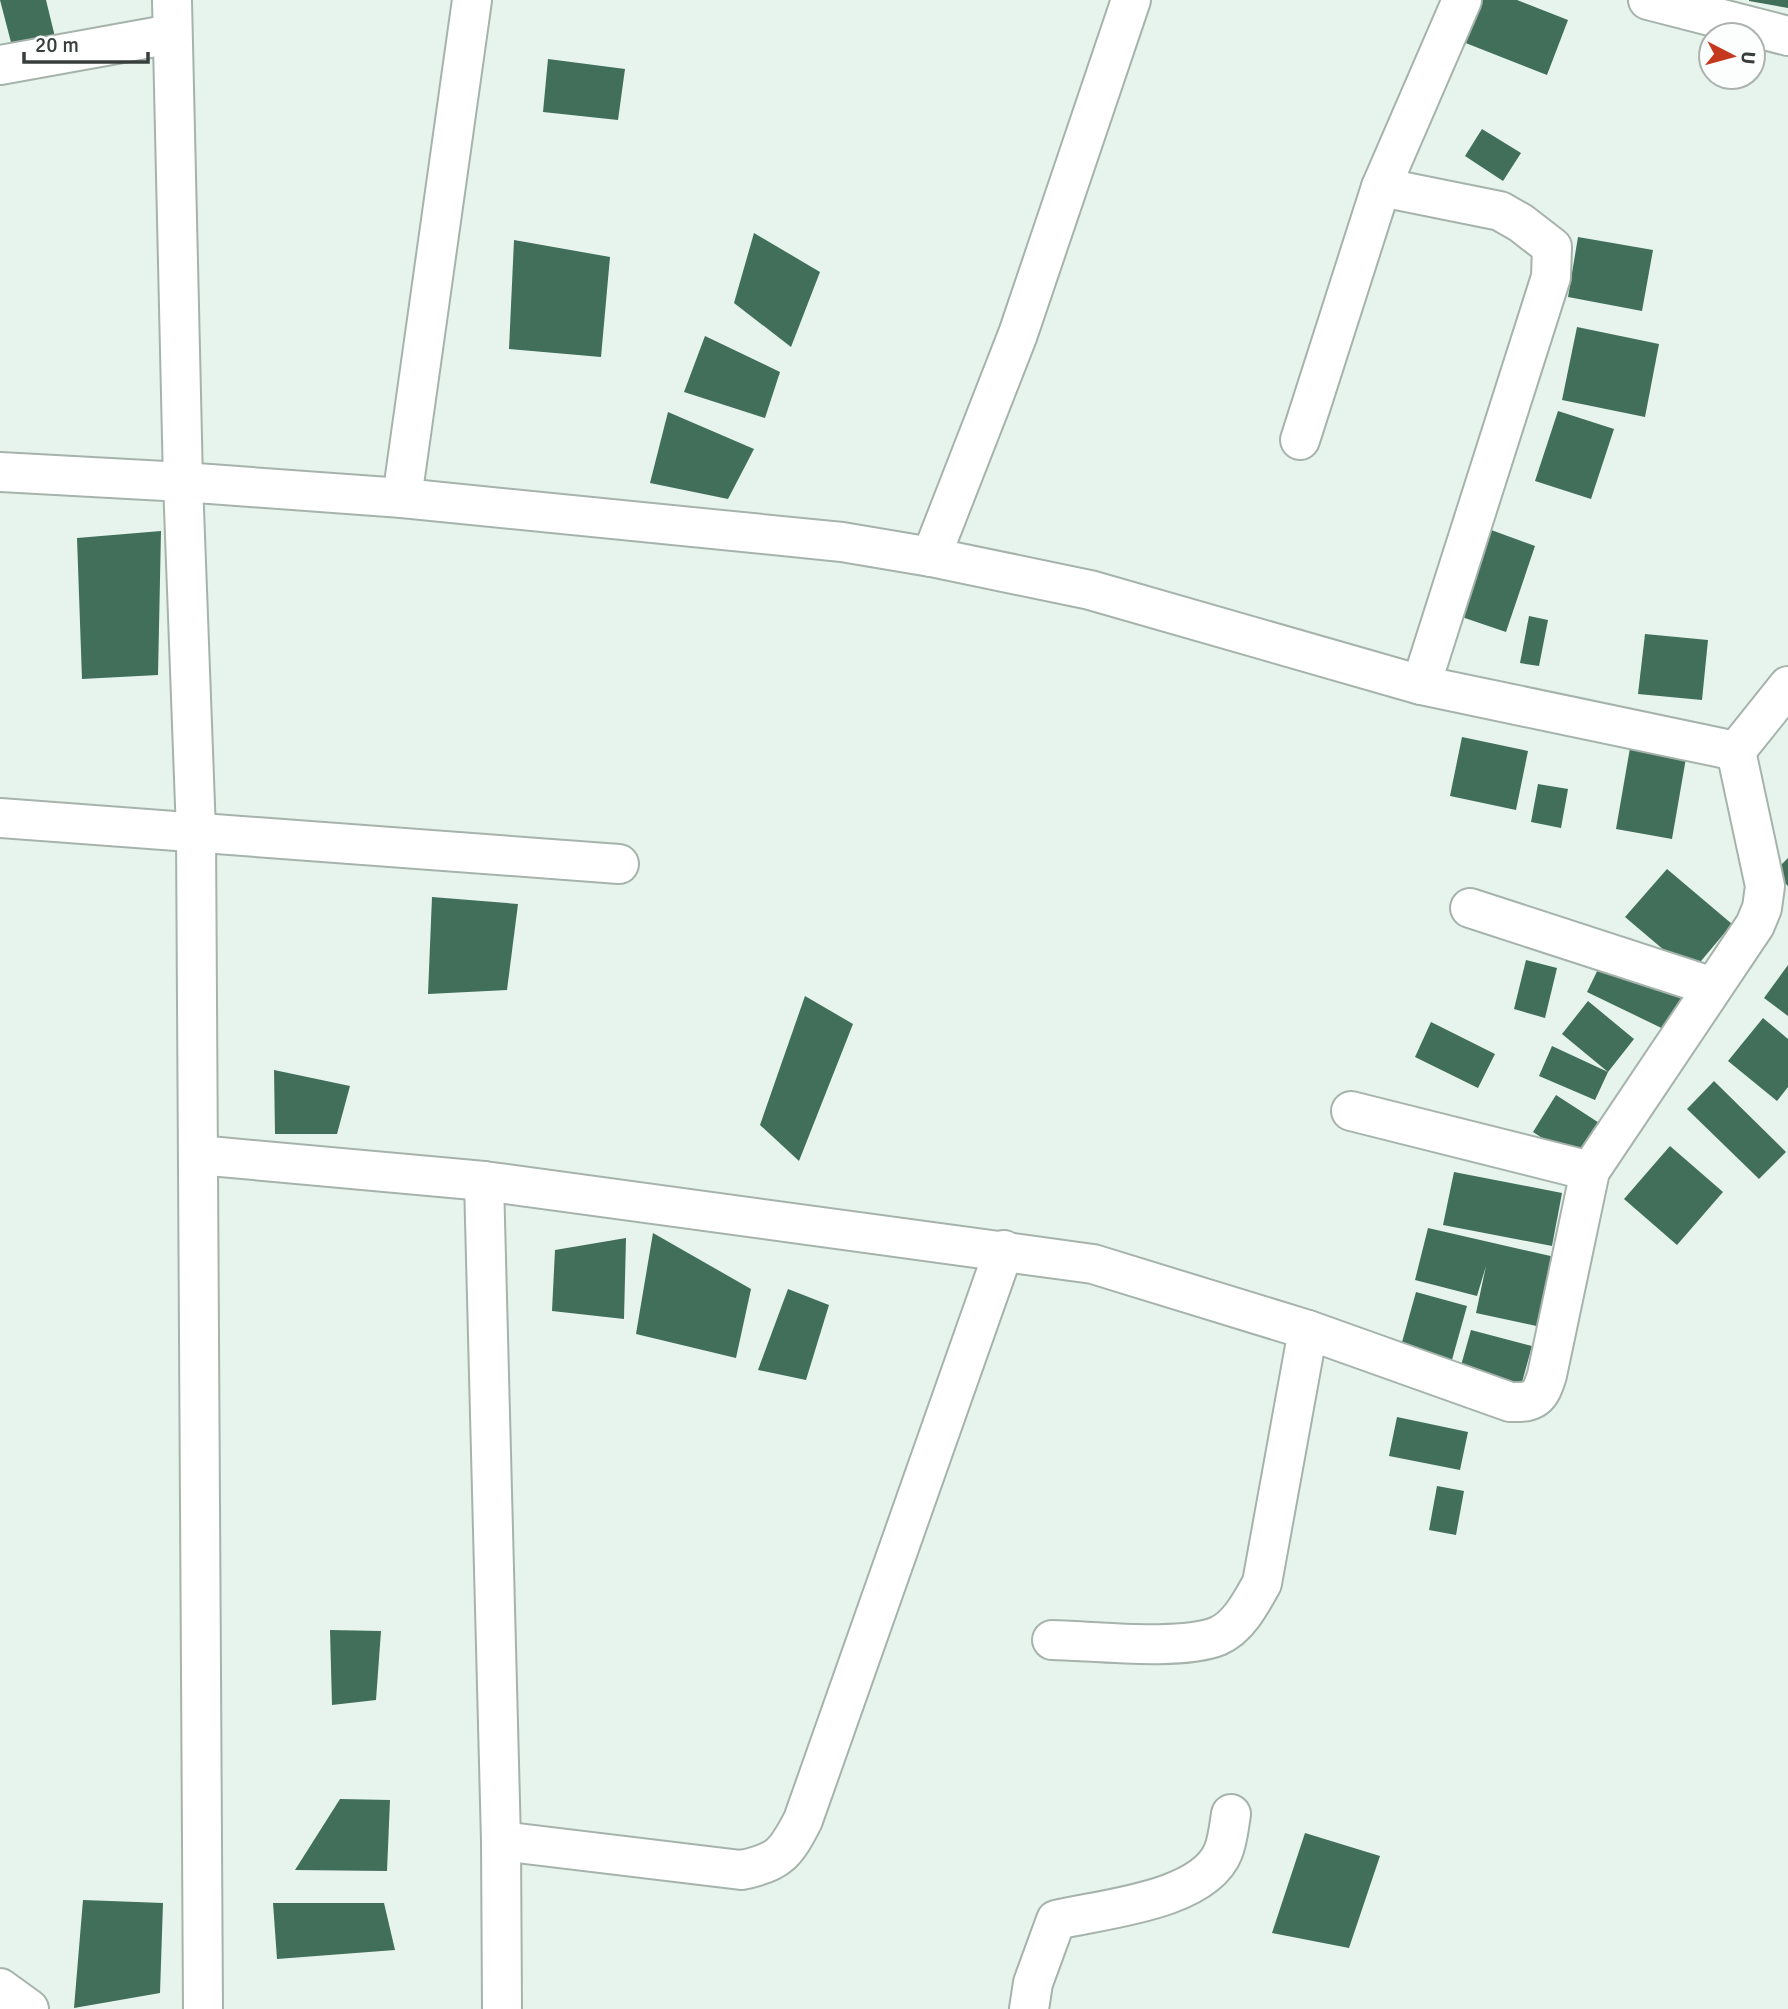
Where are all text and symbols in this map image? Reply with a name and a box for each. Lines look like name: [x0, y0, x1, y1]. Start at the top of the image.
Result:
scale bar: [24, 21, 149, 65]
north arrow: [1697, 21, 1767, 91]
text: 20 m: [35, 32, 79, 58]
text: U: [1735, 50, 1761, 65]

